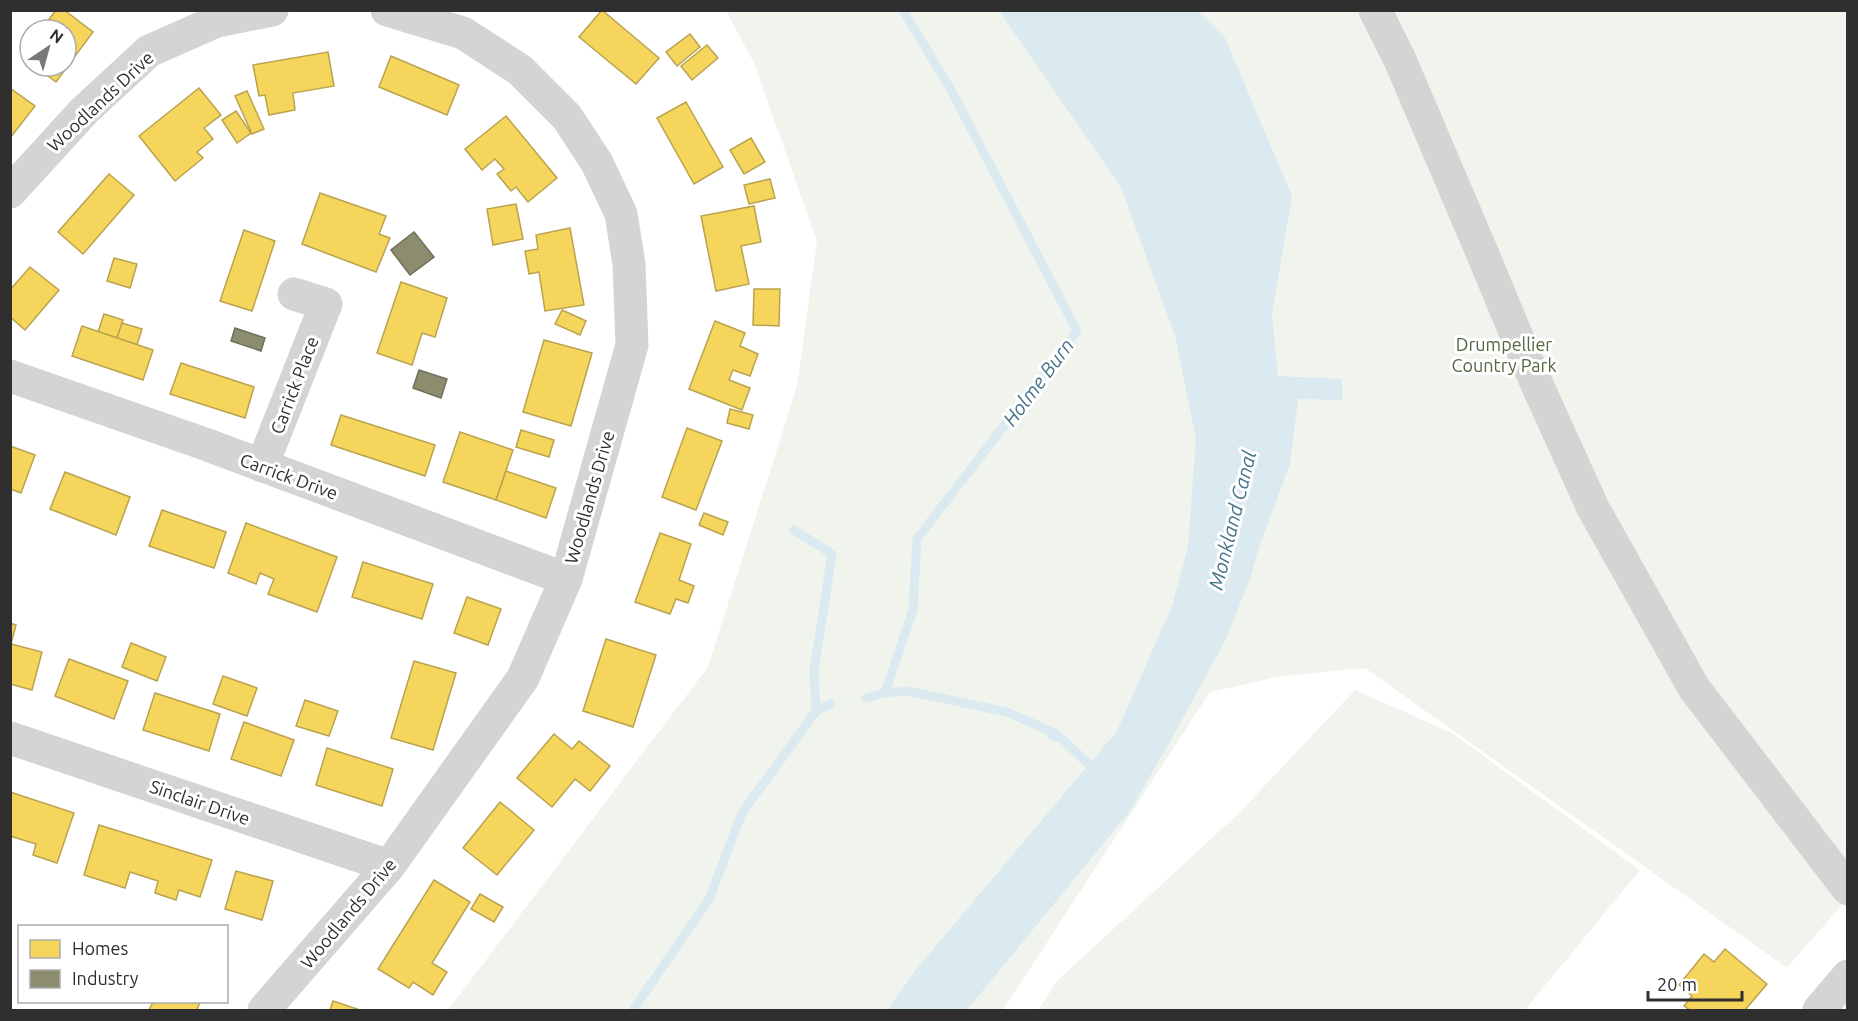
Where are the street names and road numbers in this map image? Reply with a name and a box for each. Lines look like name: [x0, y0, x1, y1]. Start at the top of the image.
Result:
street label: Woodlands Drive: [43, 47, 157, 155]
street label: Carrick Place: [266, 333, 322, 437]
street label: Woodlands Drive: [560, 428, 618, 566]
street label: Carrick Drive: [237, 449, 341, 503]
street label: Sinclair Drive: [147, 776, 253, 828]
street label: Woodlands Drive: [296, 854, 400, 972]

